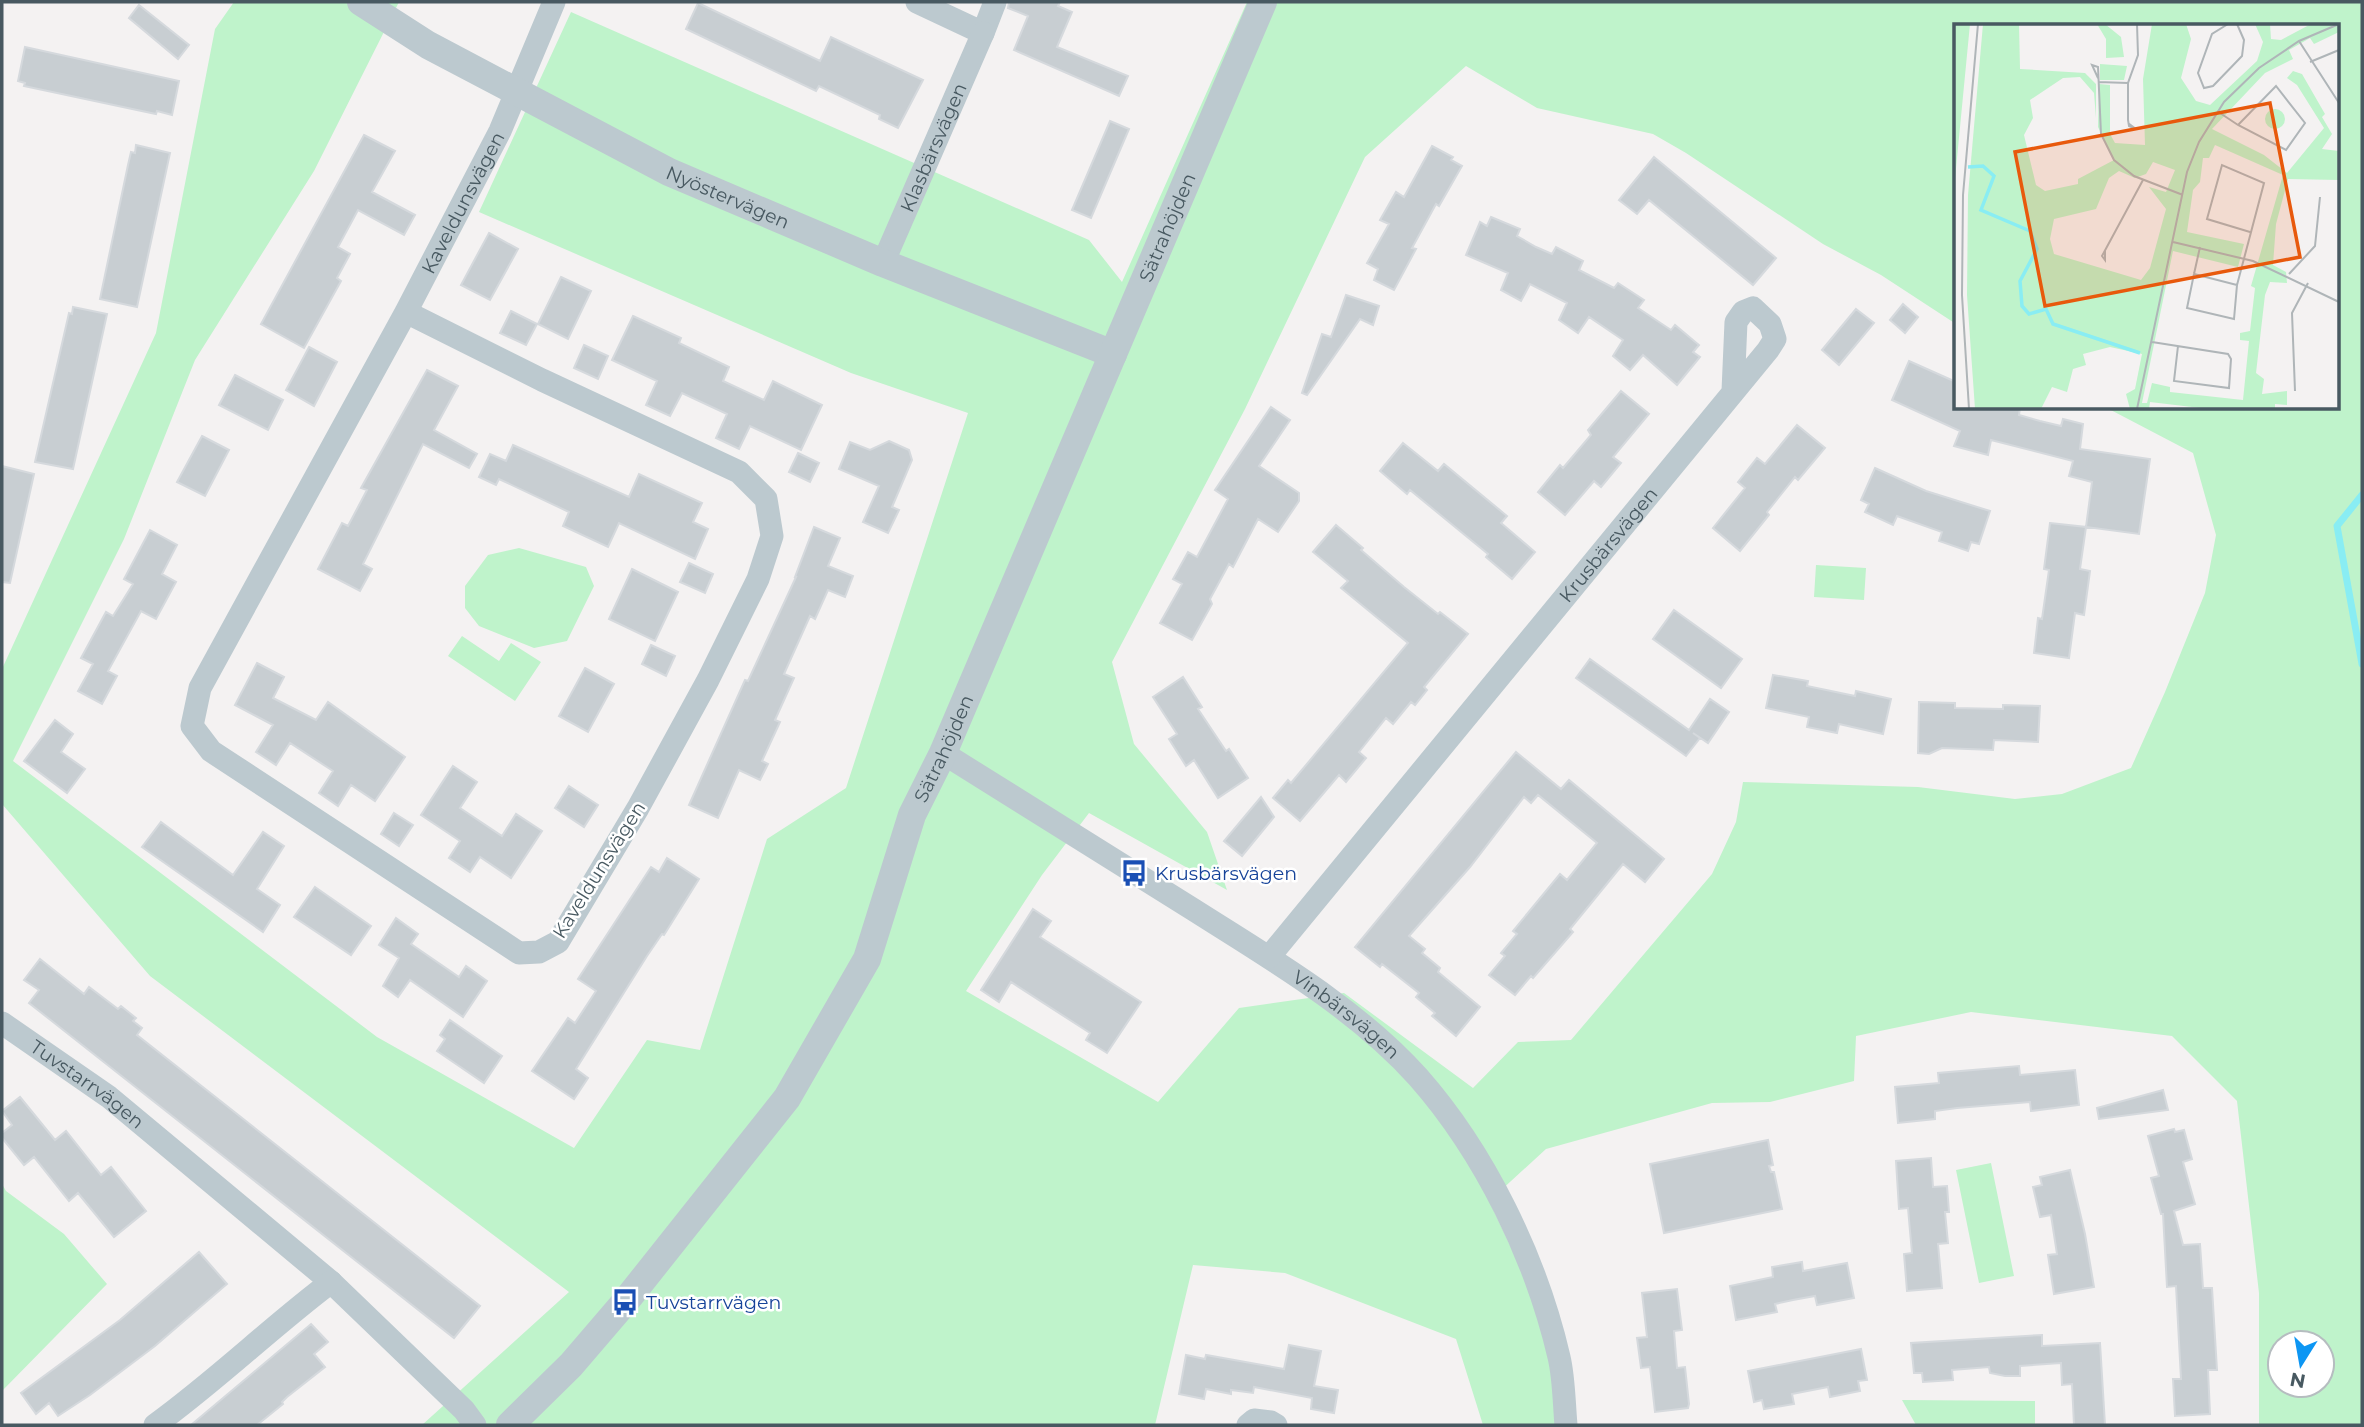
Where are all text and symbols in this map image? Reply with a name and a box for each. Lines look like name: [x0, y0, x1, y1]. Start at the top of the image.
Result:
inset map: [1954, 24, 2340, 410]
street label: Klasbärsvägen: [895, 79, 971, 215]
street label: Kaveldunsvägen: [416, 128, 509, 278]
street label: Nyöstervägen: [663, 161, 793, 233]
street label: Sätrahöjden: [1134, 170, 1200, 285]
street label: Krusbärsvägen: [1554, 482, 1662, 607]
street label: Sätrahöjden: [909, 691, 978, 806]
street label: Kaveldunsvägen: [548, 797, 650, 943]
bus stop icon: Krusbärsvägen: [1119, 858, 1149, 888]
place label: Krusbärsvägen: [1155, 862, 1297, 885]
street label: Vinbärsvägen: [1289, 965, 1405, 1063]
street label: Tuvstarrvägen: [26, 1035, 149, 1133]
bus stop icon: Tuvstarrvägen: [610, 1287, 640, 1317]
place label: Tuvstarrvägen: [646, 1291, 781, 1314]
north arrow: [2266, 1329, 2336, 1399]
text: N: [2288, 1367, 2308, 1393]

